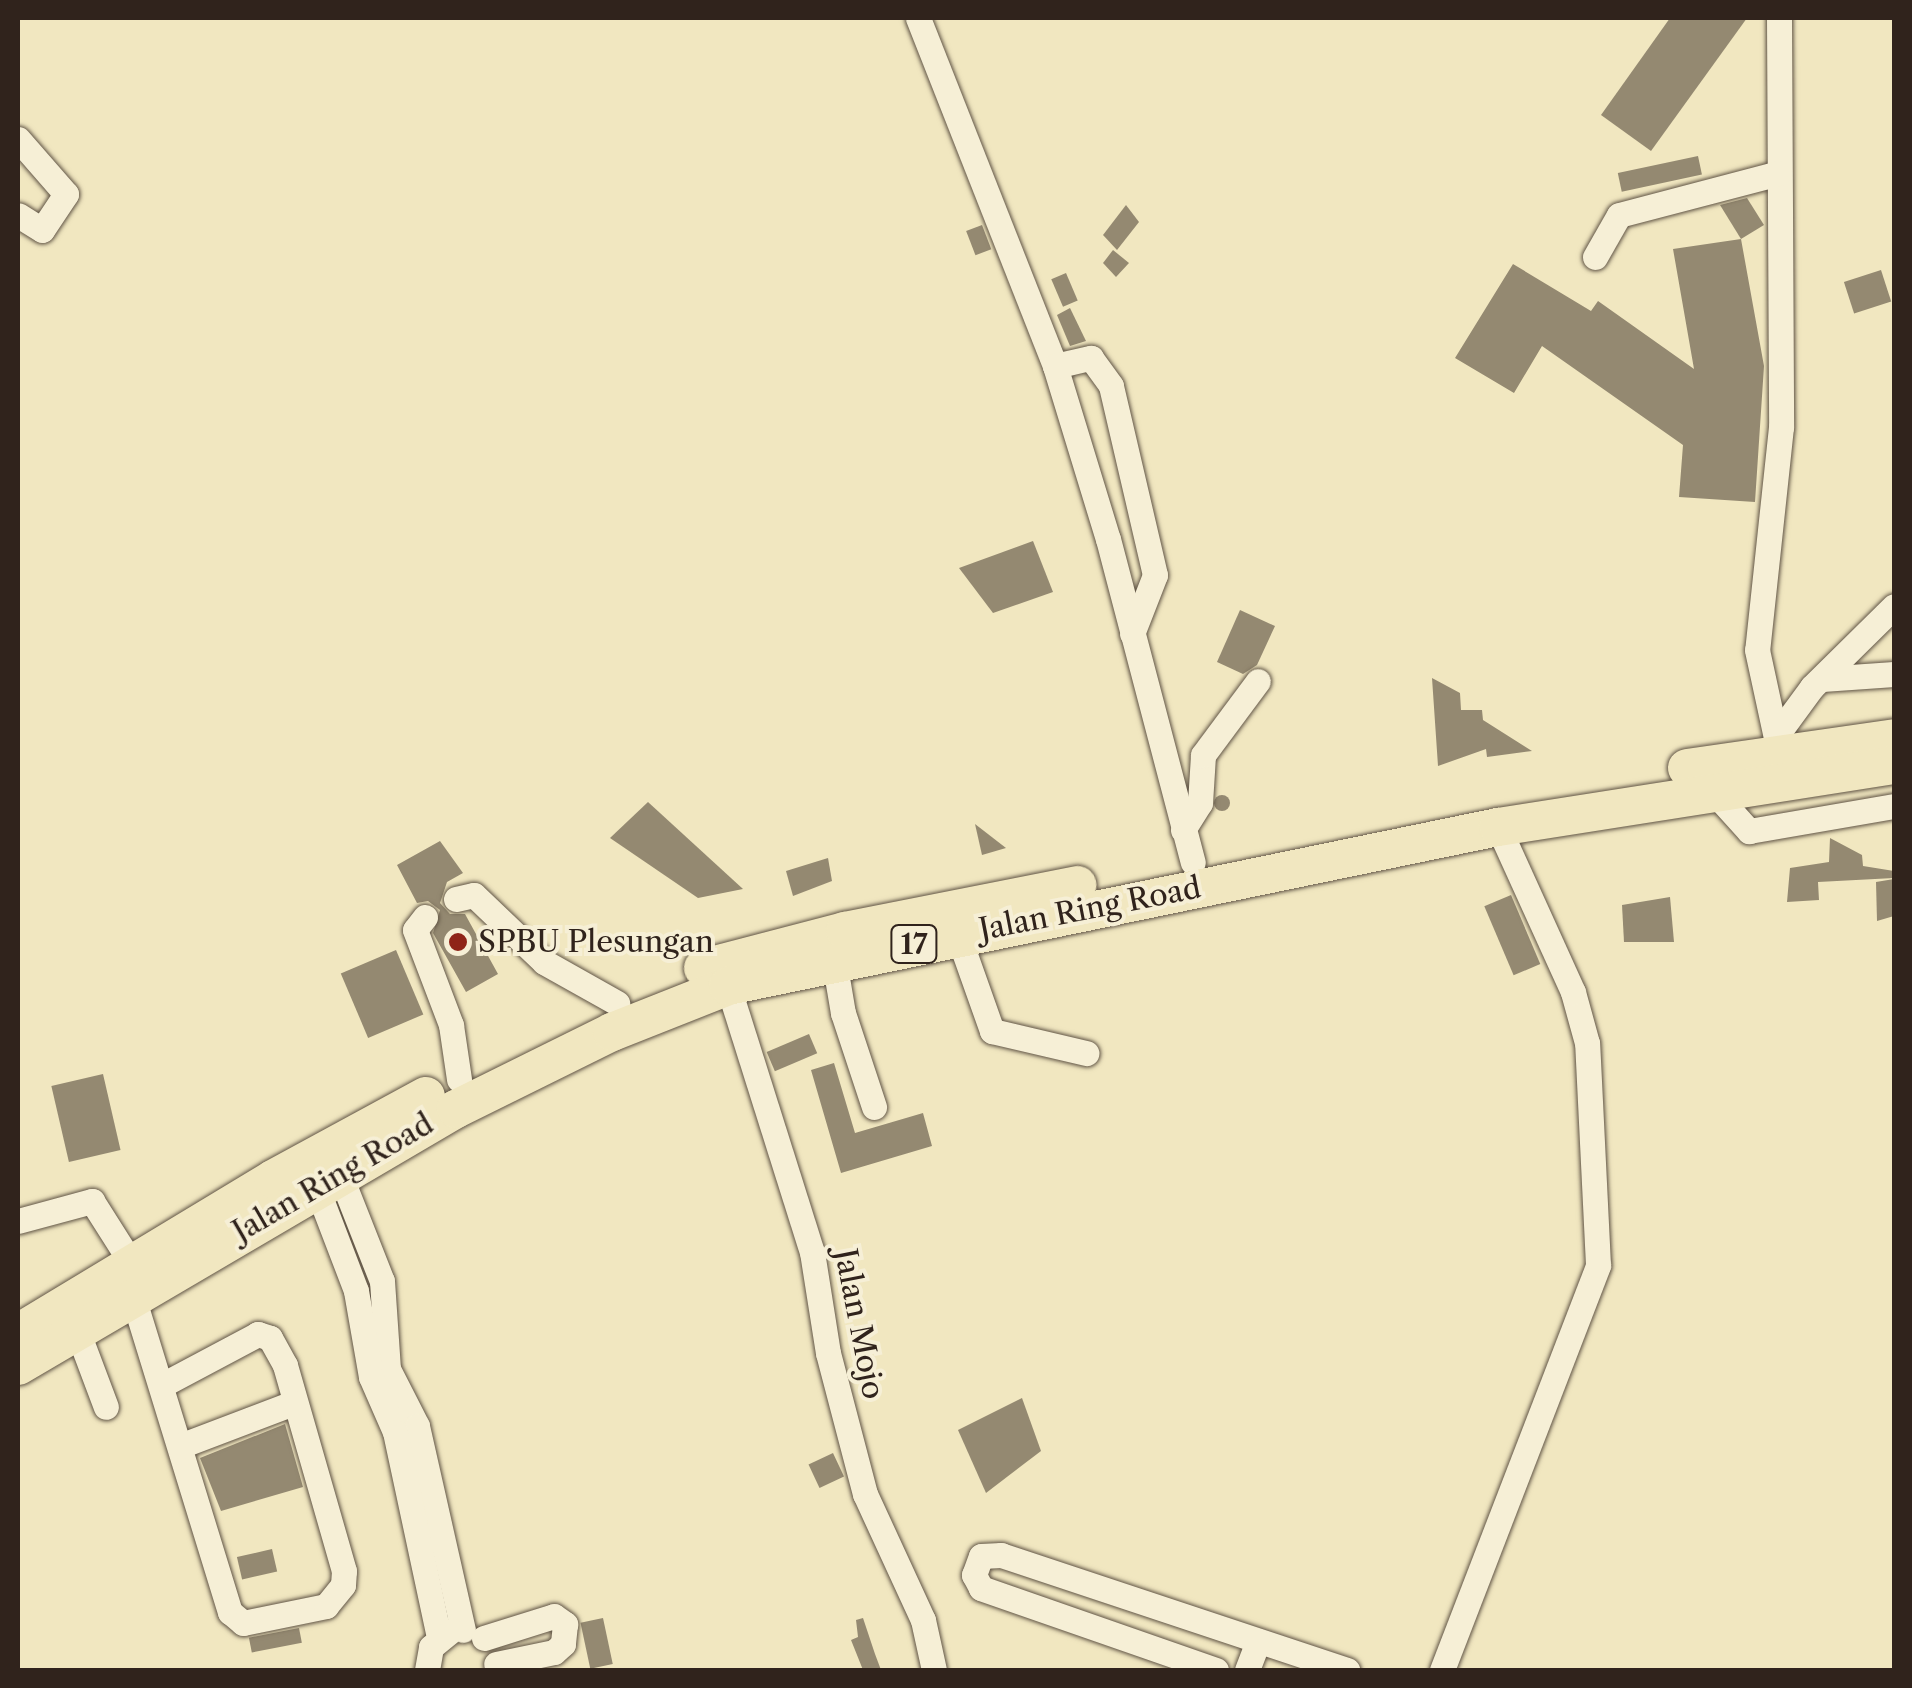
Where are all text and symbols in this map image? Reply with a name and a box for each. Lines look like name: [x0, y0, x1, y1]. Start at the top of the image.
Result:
street label: Jalan Ring Road: [976, 870, 1204, 948]
road number: 17: [889, 921, 939, 967]
place label: SPBU Plesungan: [478, 924, 714, 960]
marker: SPBU Plesungan: [447, 931, 469, 953]
street label: Jalan Ring Road: [226, 1106, 440, 1250]
street label: Jalan Mojo: [827, 1246, 891, 1402]

